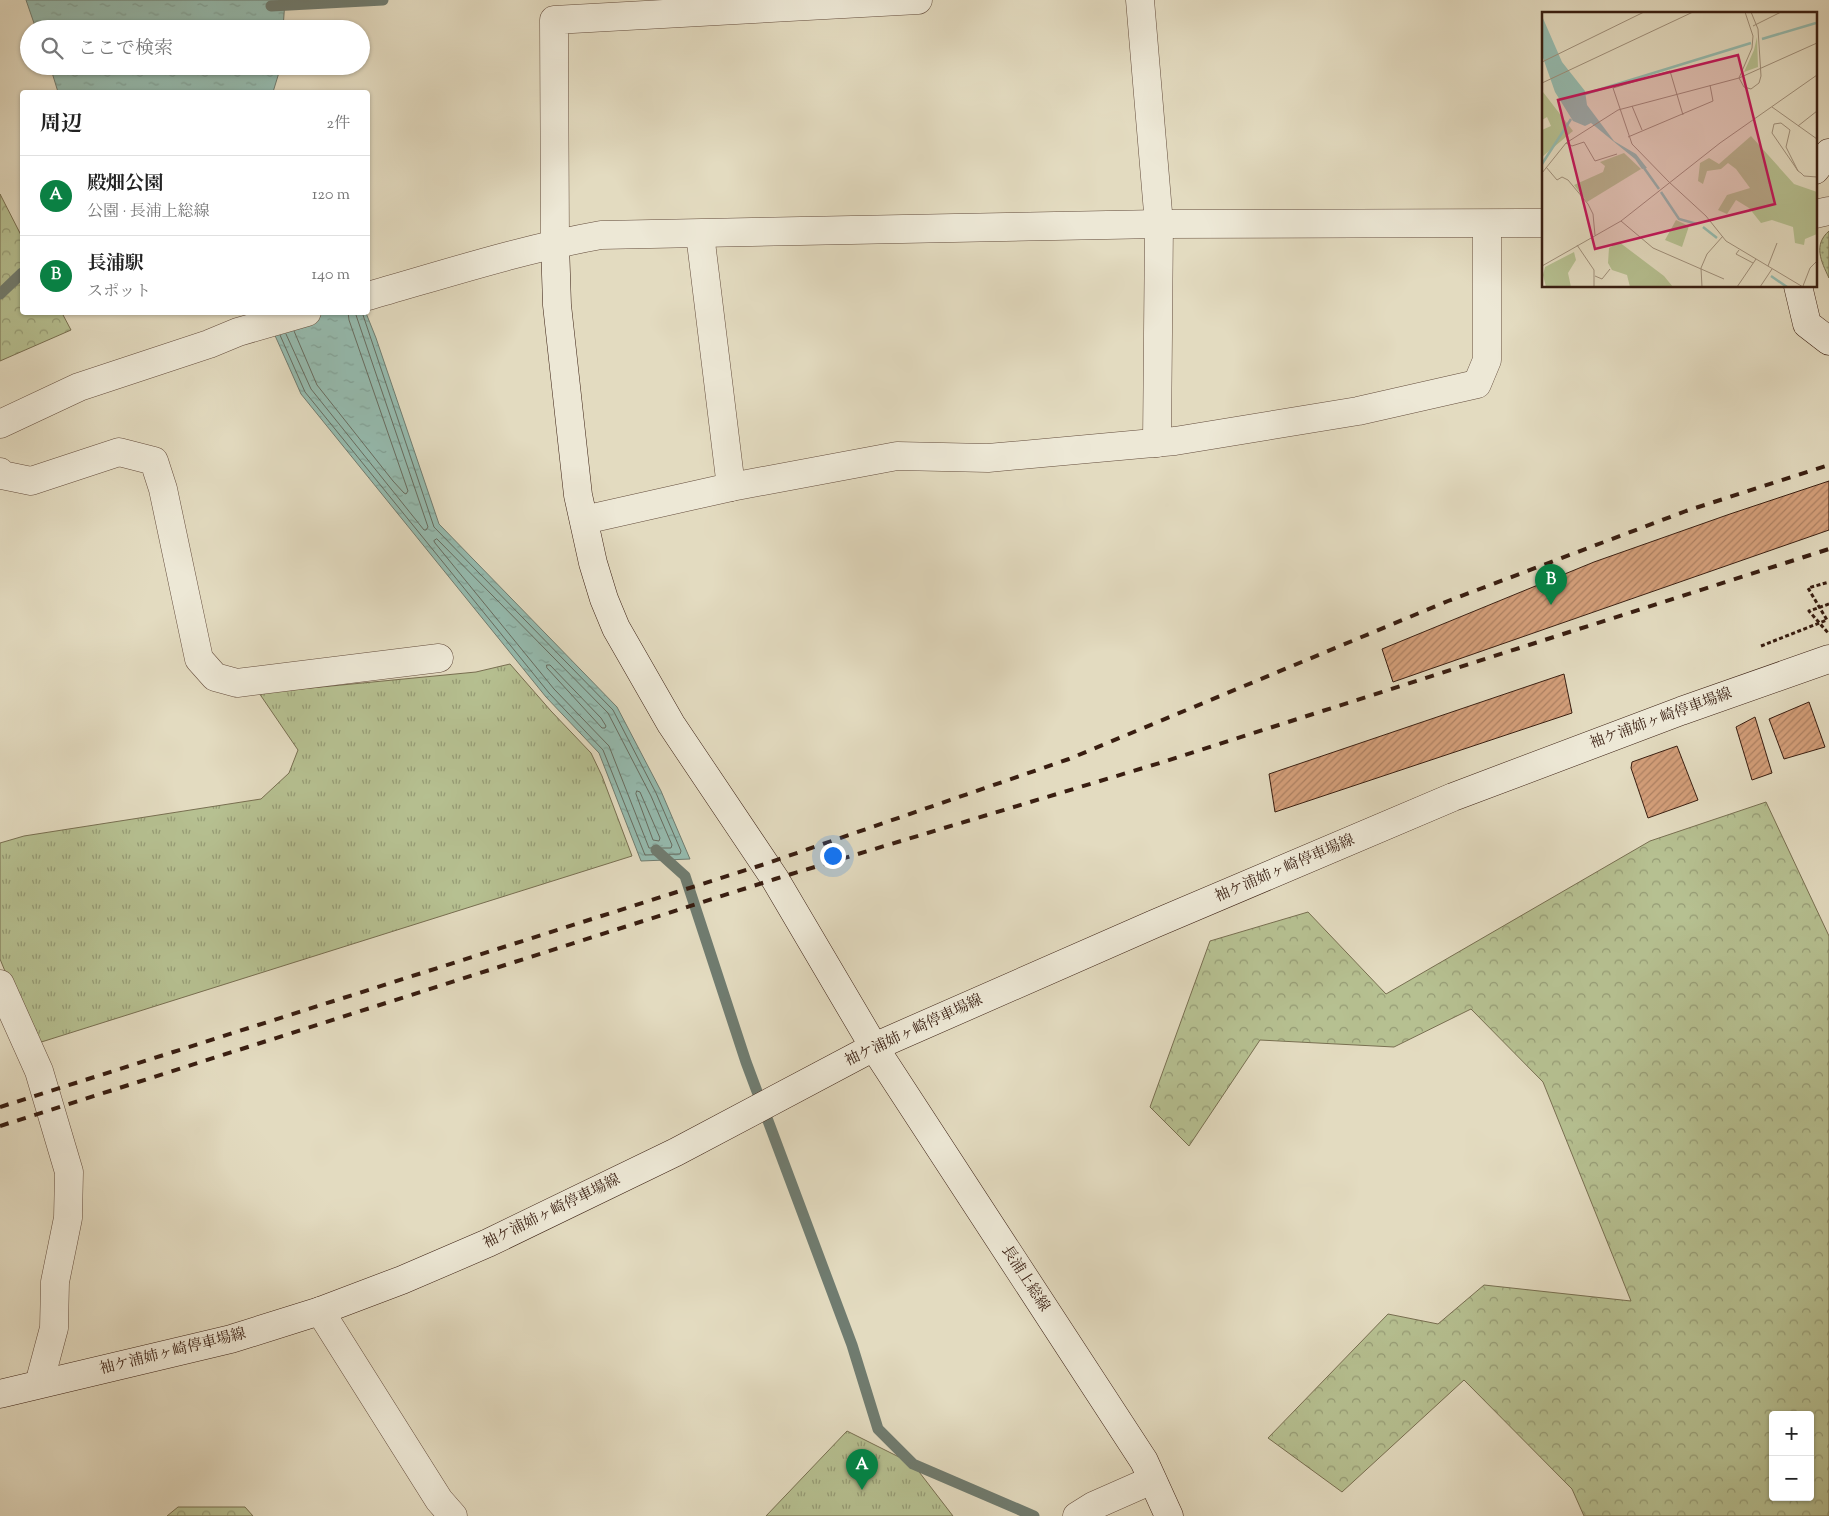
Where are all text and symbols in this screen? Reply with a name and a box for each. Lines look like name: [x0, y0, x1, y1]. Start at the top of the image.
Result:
inset map: [1542, 12, 1816, 288]
search box: [20, 20, 370, 75]
icon: search: [38, 34, 66, 62]
text: ここで検索: [78, 36, 173, 63]
text: 周辺: [40, 110, 82, 140]
text: 2件: [327, 113, 350, 136]
text: 殿畑公園: [87, 171, 163, 198]
text: A: [50, 184, 63, 207]
text: 120 m: [312, 184, 350, 207]
text: 公園 · 長浦上総線: [87, 201, 210, 224]
text: 長浦駅: [87, 251, 144, 278]
text: B: [51, 264, 61, 287]
text: 140 m: [312, 264, 350, 287]
text: スポット: [87, 281, 151, 304]
pin: B: [1535, 564, 1567, 605]
street label: 袖ケ浦姉ヶ崎停車場線: [1587, 683, 1735, 755]
street label: 袖ケ浦姉ヶ崎停車場線: [1212, 830, 1358, 908]
your location: [820, 843, 846, 869]
street label: 袖ケ浦姉ヶ崎停車場線: [842, 990, 986, 1072]
street label: 袖ケ浦姉ヶ崎停車場線: [480, 1170, 624, 1254]
street label: 長浦上総線: [996, 1242, 1054, 1316]
street label: 袖ケ浦姉ヶ崎停車場線: [98, 1324, 248, 1380]
map controls: [1769, 1411, 1814, 1501]
button: +: [1769, 1411, 1814, 1456]
pin: A: [846, 1449, 878, 1490]
button: −: [1769, 1456, 1814, 1501]

